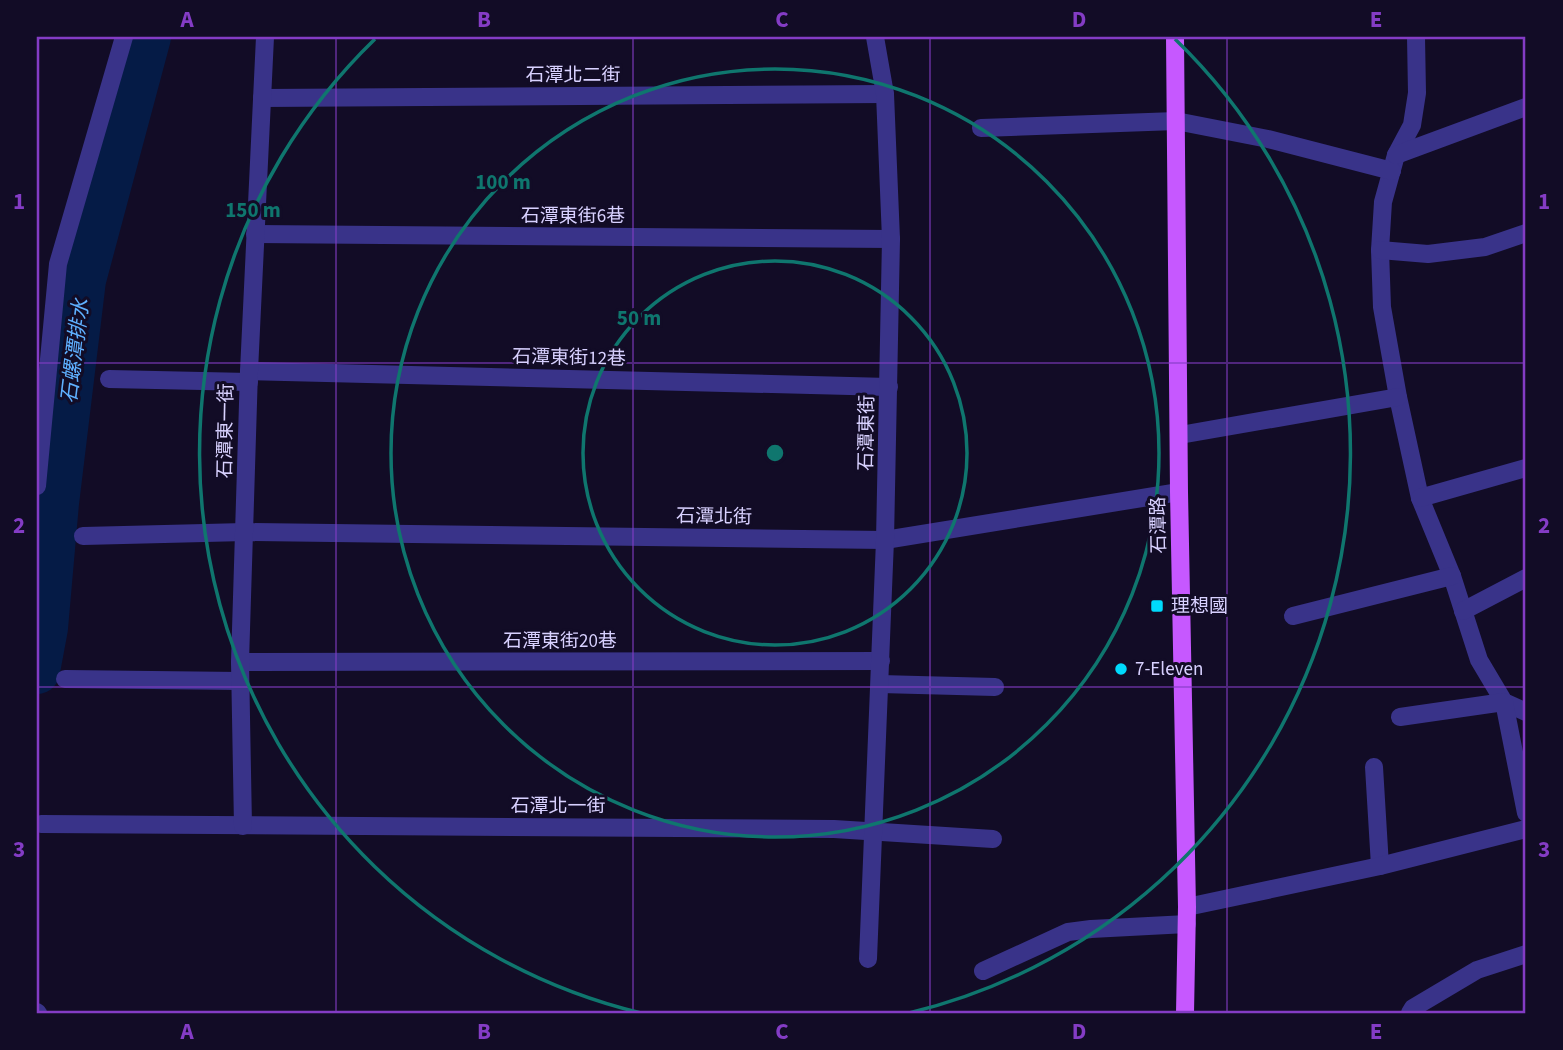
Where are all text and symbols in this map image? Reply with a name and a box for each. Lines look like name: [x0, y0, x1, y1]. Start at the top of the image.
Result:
text: A: [179, 3, 194, 36]
text: B: [477, 3, 491, 36]
text: C: [775, 3, 789, 36]
text: D: [1072, 3, 1086, 36]
text: E: [1370, 3, 1382, 36]
street label: 石潭北二街: [525, 62, 621, 89]
text: 100 m: [475, 167, 531, 197]
text: 1: [13, 185, 25, 218]
text: 1: [1538, 185, 1550, 218]
text: 150 m: [225, 195, 281, 225]
street label: 石潭東街6巷: [521, 203, 625, 230]
water label: 石螺潭排水: [54, 296, 96, 405]
text: 50 m: [617, 303, 661, 333]
street label: 石潭東街12巷: [512, 344, 626, 372]
street label: 石潭東一街: [212, 383, 240, 479]
street label: 石潭東街: [853, 395, 881, 471]
centre of rings: [763, 441, 787, 465]
street label: 石潭路: [1145, 496, 1173, 554]
street label: 石潭北街: [676, 503, 752, 531]
text: 2: [13, 509, 25, 542]
text: 2: [1538, 509, 1550, 542]
place label: 理想國: [1171, 593, 1228, 620]
marker: 理想國: [1149, 598, 1165, 614]
street label: 石潭東街20巷: [503, 628, 617, 655]
place label: 7-Eleven: [1135, 656, 1203, 683]
marker: 7-Eleven: [1113, 661, 1129, 677]
street label: 石潭北一街: [510, 793, 606, 820]
text: 3: [13, 833, 25, 866]
text: 3: [1538, 833, 1550, 866]
text: A: [179, 1015, 194, 1048]
text: B: [477, 1015, 491, 1048]
text: C: [775, 1015, 789, 1048]
text: D: [1072, 1015, 1086, 1048]
text: E: [1370, 1015, 1382, 1048]

